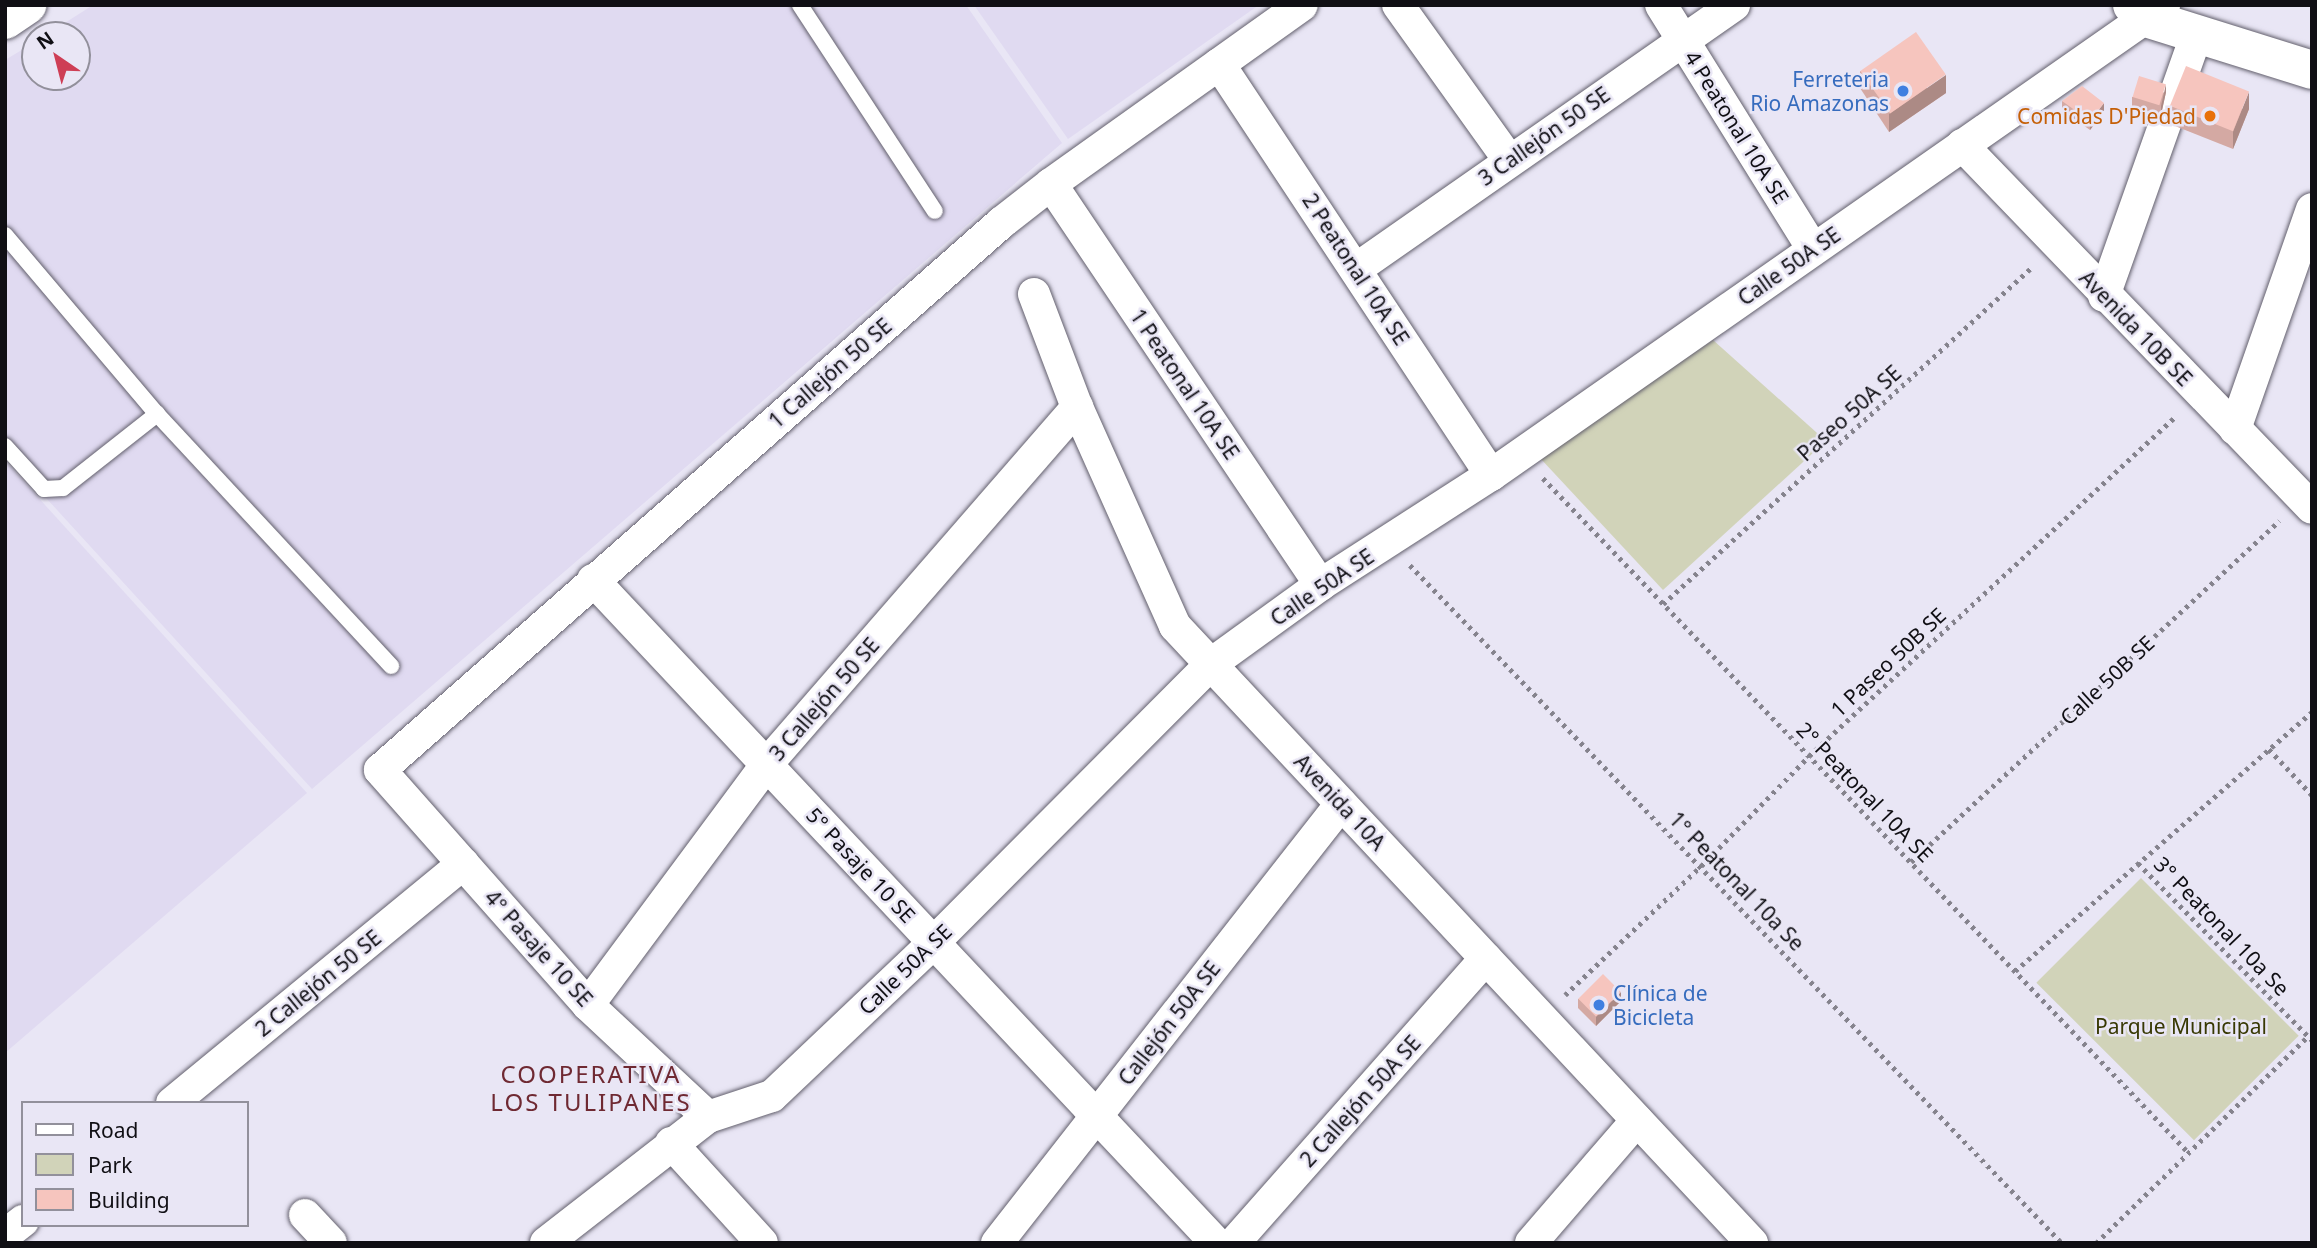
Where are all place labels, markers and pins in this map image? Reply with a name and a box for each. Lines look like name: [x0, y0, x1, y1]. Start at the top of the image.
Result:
place label: Ferreteria Rio Amazonas: [1750, 66, 1889, 116]
marker: Ferreteria Rio Amazonas: [1895, 83, 1911, 99]
place label: Comidas D'Piedad: [2017, 103, 2196, 129]
marker: Comidas D'Piedad: [2202, 108, 2218, 124]
place label: Clínica de Bicicleta: [1613, 980, 1708, 1030]
marker: Clínica de Bicicleta: [1591, 997, 1607, 1013]

